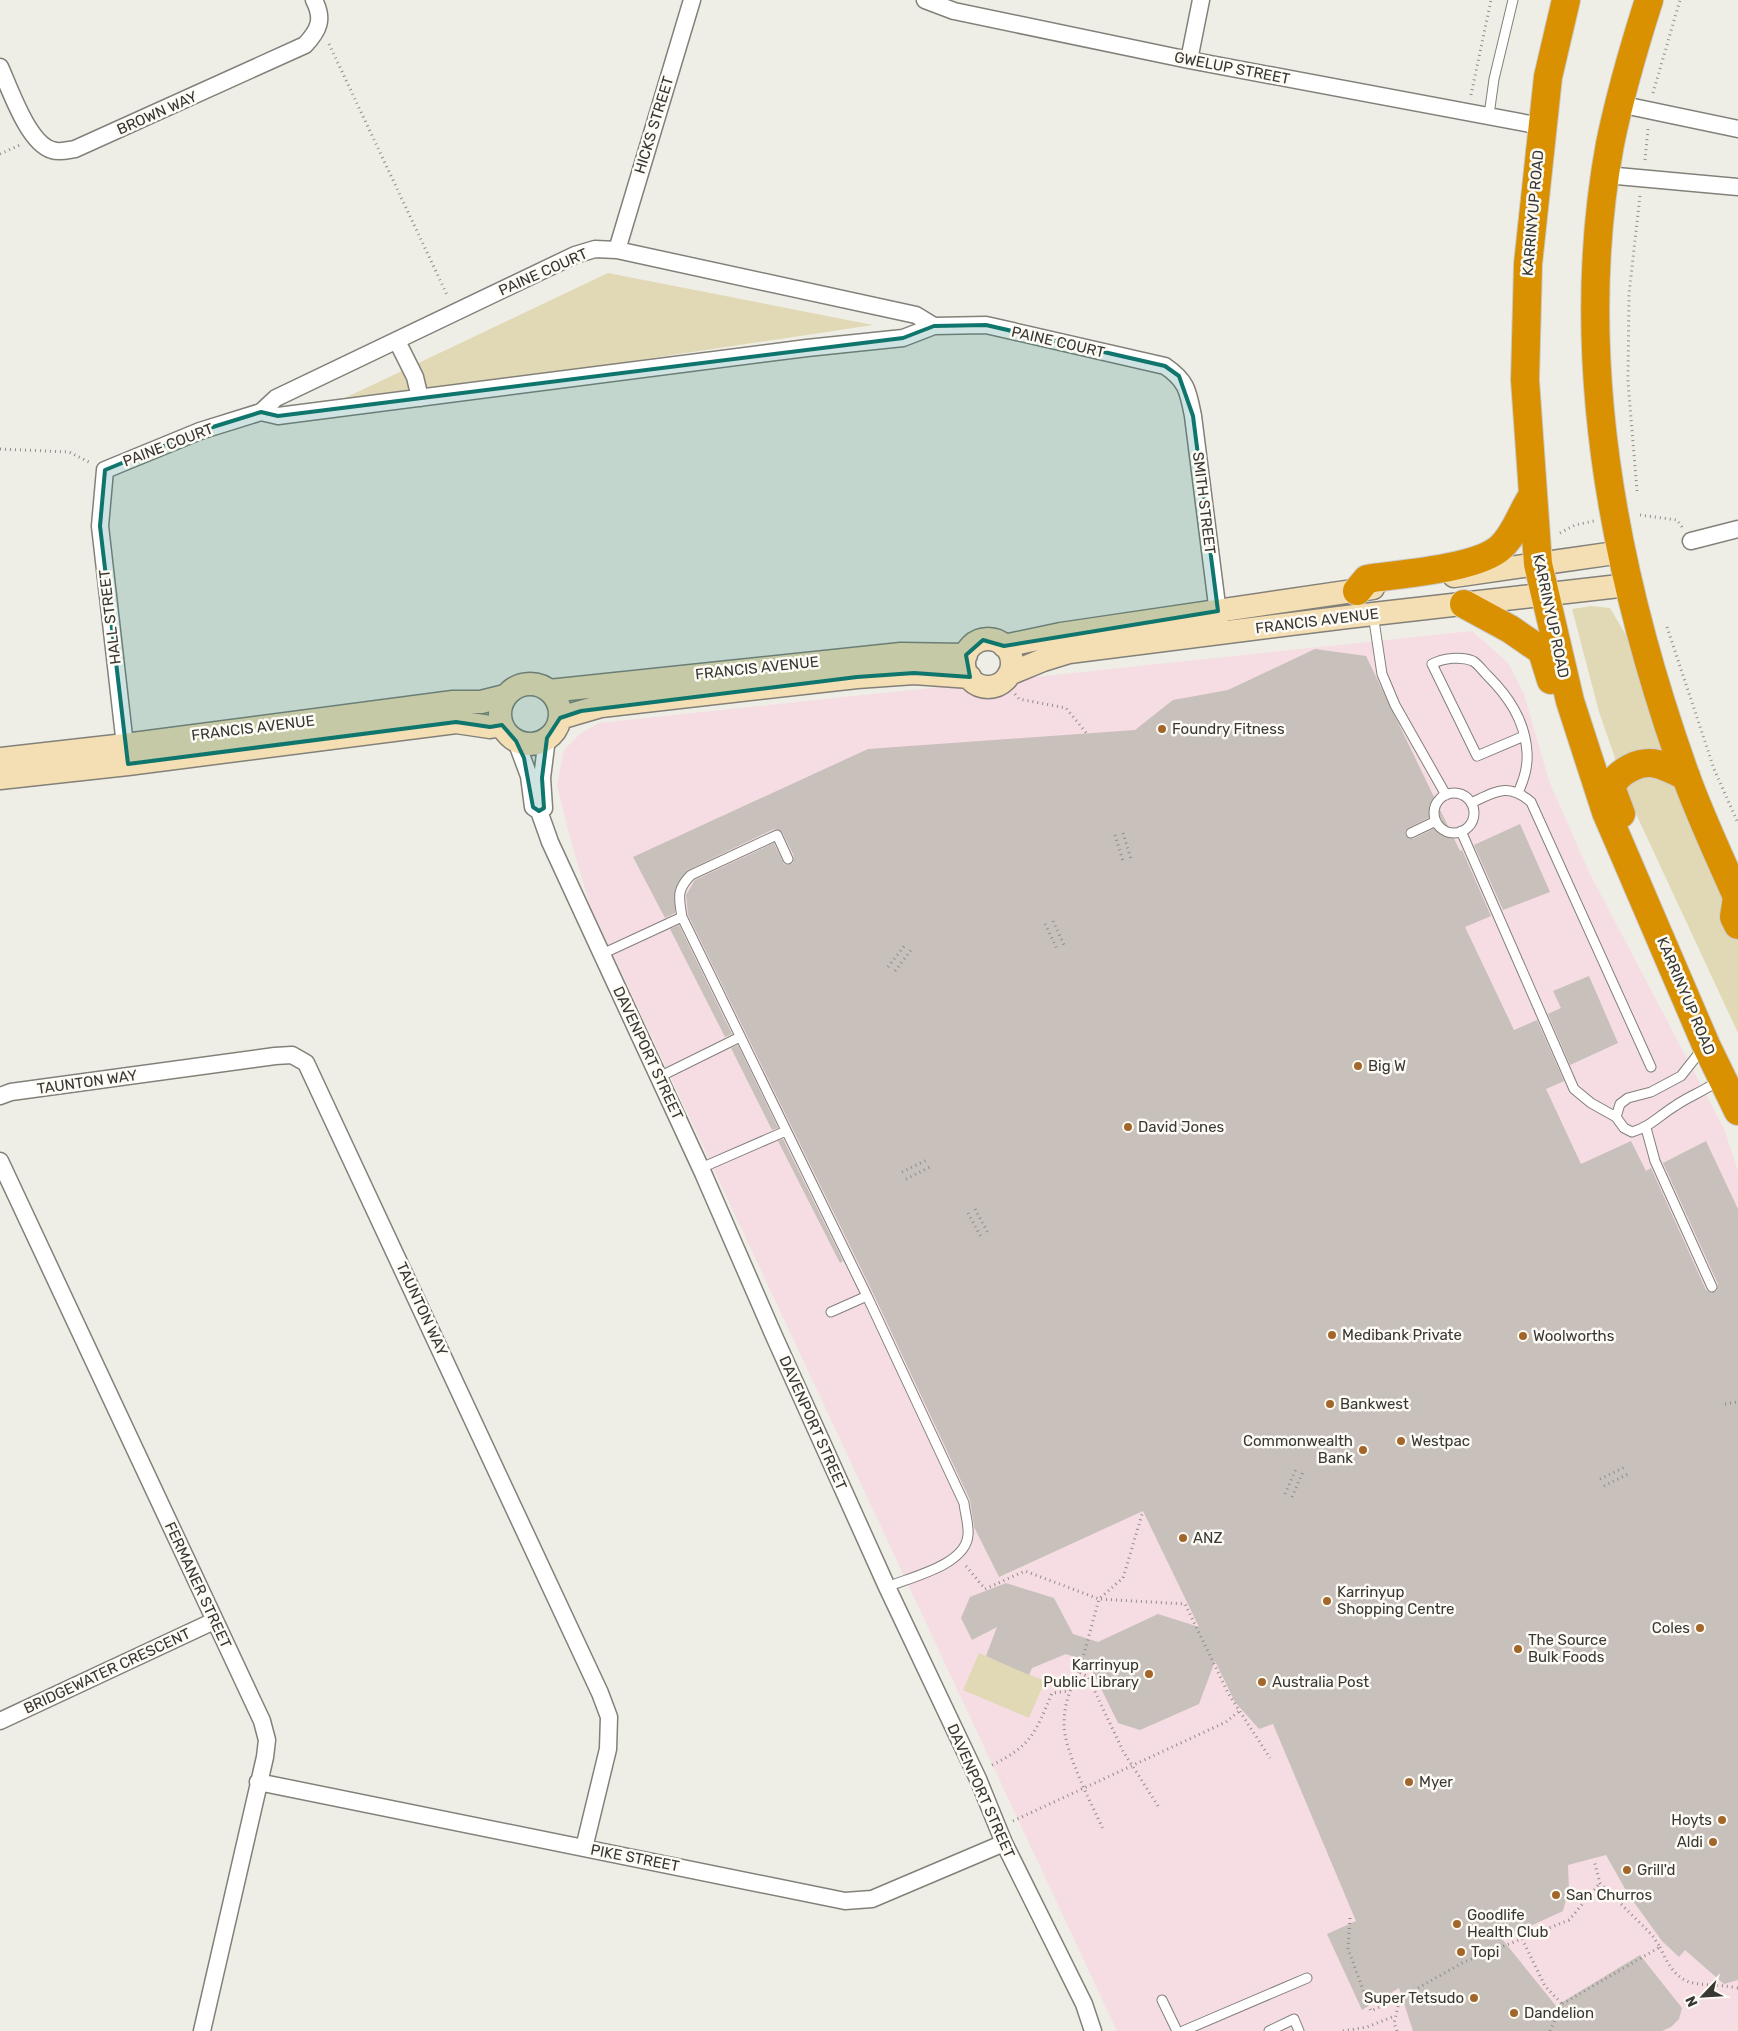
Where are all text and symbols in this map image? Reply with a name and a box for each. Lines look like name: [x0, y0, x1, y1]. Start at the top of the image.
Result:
street label: GWELUP STREET: [1173, 48, 1292, 88]
street label: HICKS STREET: [631, 74, 677, 176]
street label: BROWN WAY: [114, 87, 200, 139]
street label: KARRINYUP ROAD: [1519, 149, 1547, 277]
street label: PAINE COURT: [496, 244, 591, 300]
street label: PAINE COURT: [1009, 322, 1107, 362]
street label: PAINE COURT: [120, 419, 216, 470]
street label: SMITH STREET: [1189, 451, 1219, 556]
street label: KARRINYUP ROAD: [1529, 552, 1573, 680]
street label: HALL STREET: [95, 568, 125, 666]
street label: FRANCIS AVENUE: [1254, 605, 1380, 637]
street label: FRANCIS AVENUE: [694, 653, 820, 683]
street label: FRANCIS AVENUE: [190, 712, 316, 744]
place label: Foundry Fitness: [1172, 720, 1285, 738]
marker: Foundry Fitness: [1156, 723, 1168, 735]
street label: KARRINYUP ROAD: [1653, 934, 1719, 1058]
street label: DAVENPORT STREET: [609, 984, 687, 1123]
place label: Big W: [1368, 1057, 1406, 1075]
marker: Big W: [1352, 1060, 1364, 1072]
street label: TAUNTON WAY: [36, 1066, 139, 1098]
place label: David Jones: [1138, 1118, 1225, 1136]
marker: David Jones: [1122, 1121, 1134, 1133]
street label: TAUNTON WAY: [392, 1259, 452, 1359]
place label: Medibank Private: [1342, 1326, 1462, 1344]
place label: Woolworths: [1533, 1327, 1615, 1345]
marker: Medibank Private: [1326, 1329, 1338, 1341]
marker: Woolworths: [1517, 1330, 1529, 1342]
street label: DAVENPORT STREET: [775, 1353, 851, 1493]
place label: Bankwest: [1340, 1395, 1409, 1413]
marker: Bankwest: [1324, 1398, 1336, 1410]
place label: Commonwealth Bank: [1243, 1432, 1353, 1467]
place label: Westpac: [1411, 1432, 1470, 1450]
marker: Westpac: [1395, 1435, 1407, 1447]
marker: Commonwealth Bank: [1357, 1444, 1369, 1456]
street label: FERMANER STREET: [161, 1519, 235, 1651]
place label: ANZ: [1193, 1529, 1222, 1547]
marker: ANZ: [1177, 1532, 1189, 1544]
place label: Karrinyup Shopping Centre: [1337, 1583, 1455, 1618]
marker: Karrinyup Shopping Centre: [1321, 1595, 1333, 1607]
place label: Coles: [1652, 1619, 1690, 1637]
marker: Coles: [1694, 1622, 1706, 1634]
street label: BRIDGEWATER CRESCENT: [21, 1624, 193, 1718]
place label: The Source Bulk Foods: [1528, 1631, 1607, 1666]
marker: The Source Bulk Foods: [1512, 1643, 1524, 1655]
place label: Karrinyup Public Library: [1043, 1656, 1139, 1691]
marker: Karrinyup Public Library: [1143, 1668, 1155, 1680]
place label: Australia Post: [1272, 1673, 1369, 1691]
marker: Australia Post: [1256, 1676, 1268, 1688]
street label: DAVENPORT STREET: [943, 1721, 1019, 1861]
place label: Myer: [1419, 1773, 1453, 1791]
marker: Myer: [1403, 1776, 1415, 1788]
place label: Hoyts: [1671, 1811, 1712, 1829]
marker: Hoyts: [1716, 1814, 1728, 1826]
place label: Aldi: [1677, 1833, 1703, 1851]
marker: Aldi: [1707, 1836, 1719, 1848]
street label: PIKE STREET: [589, 1841, 681, 1875]
place label: Grill'd: [1637, 1861, 1676, 1879]
marker: Grill'd: [1621, 1864, 1633, 1876]
place label: San Churros: [1566, 1886, 1652, 1904]
marker: San Churros: [1550, 1889, 1562, 1901]
place label: Goodlife Health Club: [1467, 1906, 1548, 1941]
marker: Goodlife Health Club: [1451, 1918, 1463, 1930]
place label: Topi: [1471, 1943, 1499, 1961]
marker: Topi: [1455, 1946, 1467, 1958]
north arrow: [1678, 1971, 1728, 2021]
place label: Super Tetsudo: [1364, 1989, 1464, 2007]
marker: Super Tetsudo: [1468, 1992, 1480, 2004]
text: N: [1682, 1993, 1702, 2009]
place label: Dandelion: [1524, 2004, 1594, 2022]
marker: Dandelion: [1508, 2007, 1520, 2019]

